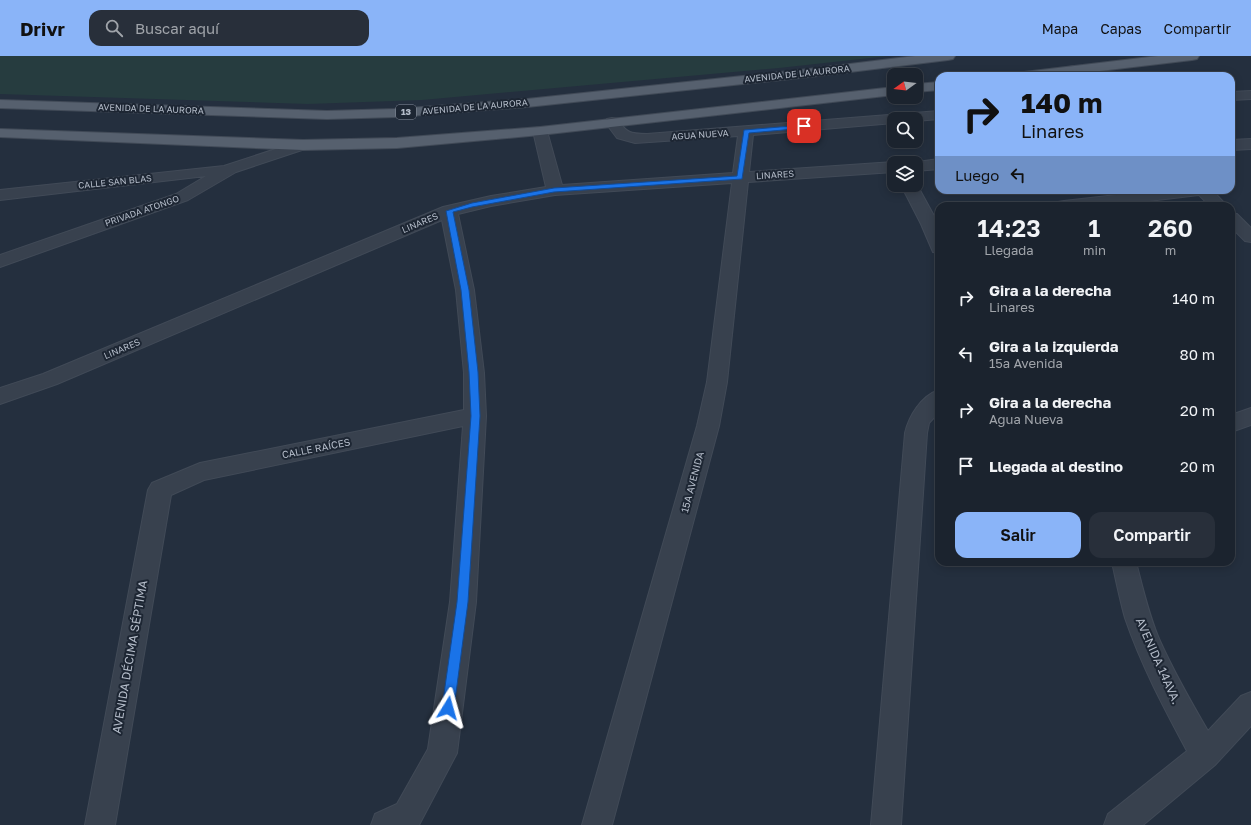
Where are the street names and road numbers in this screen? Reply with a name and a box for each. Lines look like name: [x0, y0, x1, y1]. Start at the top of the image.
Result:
street label: AVENIDA DE LA AURORA: [744, 63, 850, 85]
street label: AVENIDA DE LA AURORA: [422, 96, 528, 117]
street label: AVENIDA DE LA AURORA: [98, 101, 204, 116]
road number: 13: [396, 105, 416, 119]
street label: AGUA NUEVA: [671, 127, 729, 142]
street label: LINARES: [756, 168, 795, 181]
street label: CALLE SAN BLAS: [78, 172, 153, 191]
street label: PRIVADA ATONGO: [103, 193, 181, 228]
street label: LINARES: [400, 210, 440, 235]
street label: LINARES: [102, 336, 142, 361]
street label: CALLE RAÍCES: [281, 436, 351, 460]
street label: 15A AVENIDA: [678, 450, 706, 514]
street label: AVENIDA DÉCIMA SÉPTIMA: [109, 579, 150, 735]
street label: AVENIDA 14AVA.: [1133, 615, 1184, 706]

